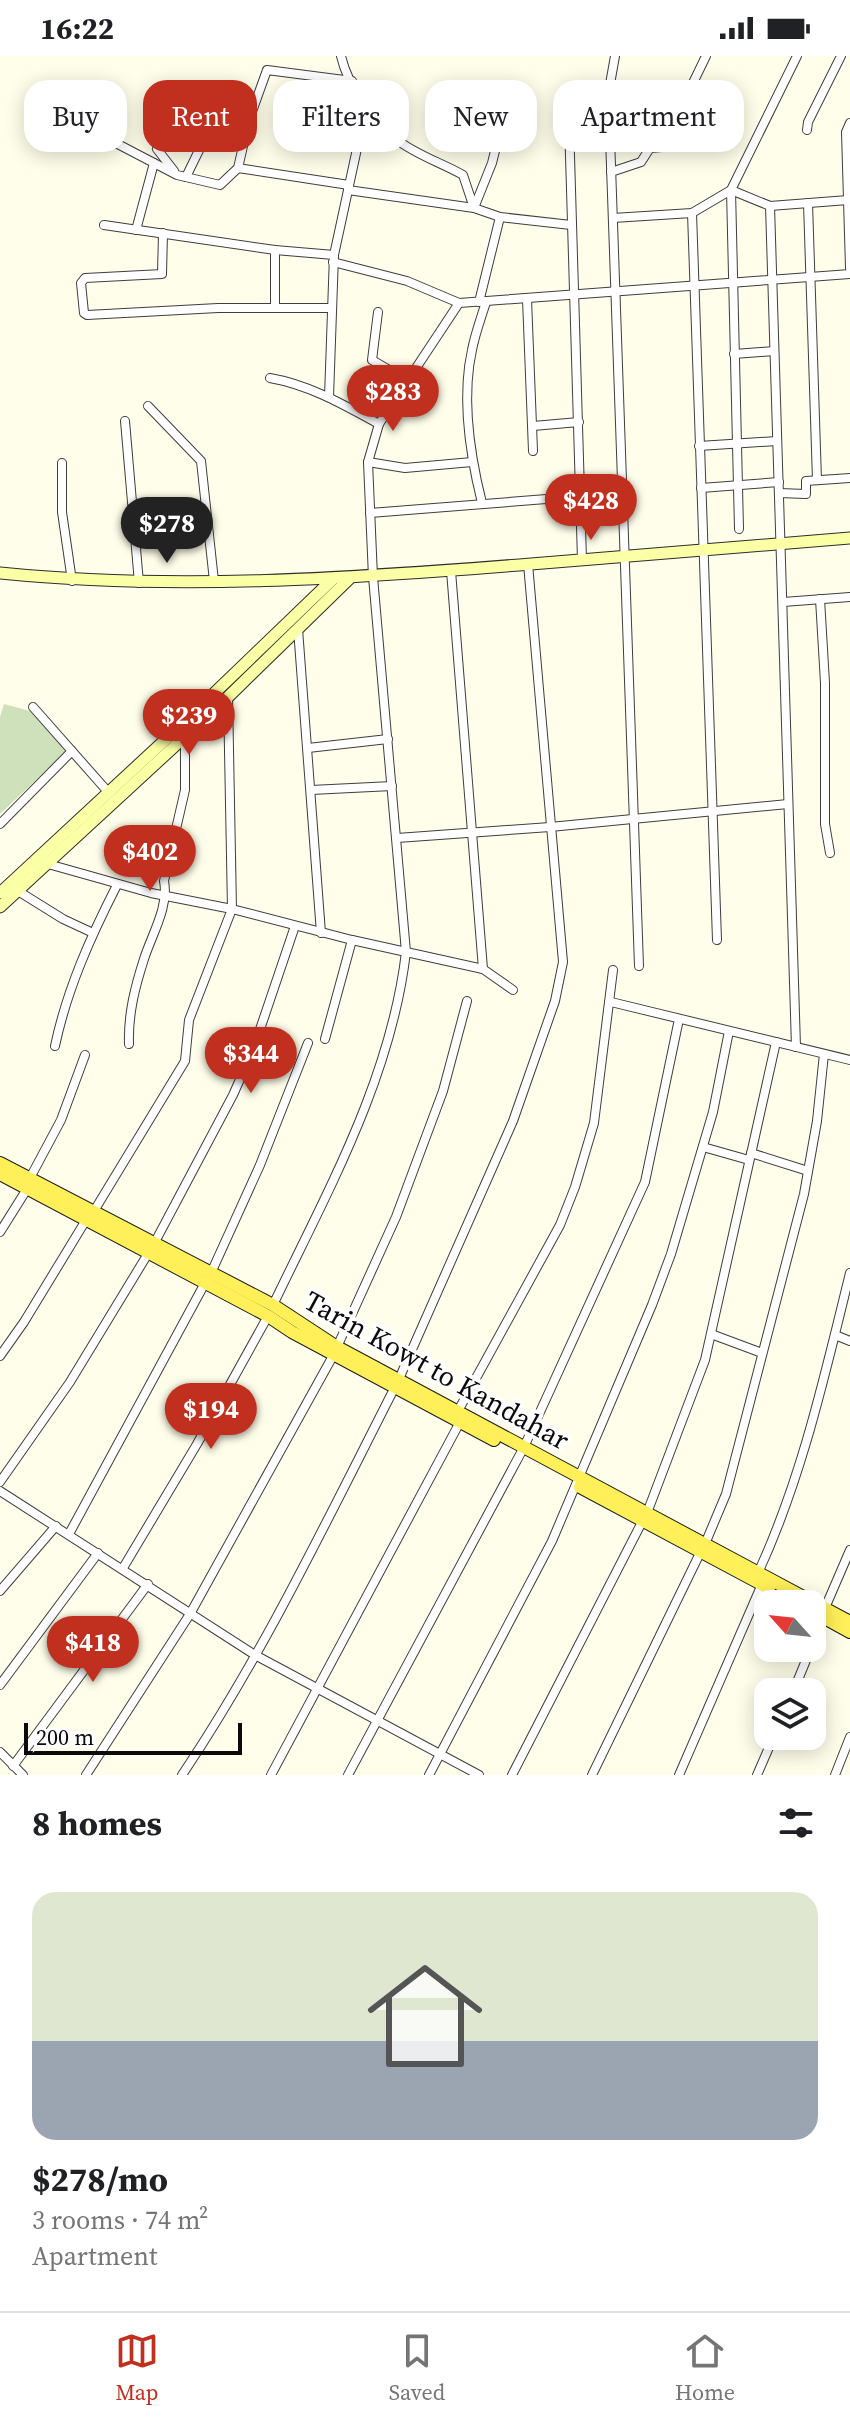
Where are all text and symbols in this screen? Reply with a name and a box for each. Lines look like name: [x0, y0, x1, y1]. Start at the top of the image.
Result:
text: 16:22: [40, 8, 114, 49]
chip: Buy: [24, 80, 127, 152]
chip: Rent: [143, 80, 257, 152]
chip: Filters: [273, 80, 409, 152]
chip: New: [425, 80, 537, 152]
chip: Apartment: [553, 80, 744, 152]
pin: $283: [346, 365, 440, 433]
text: $283: [365, 373, 421, 409]
pin: $428: [544, 474, 638, 542]
text: $428: [563, 482, 619, 518]
pin: $278: [120, 497, 214, 565]
text: $278: [139, 505, 195, 541]
pin: $239: [142, 689, 236, 757]
text: $239: [161, 697, 217, 733]
pin: $402: [103, 825, 197, 893]
text: $402: [122, 833, 178, 869]
pin: $344: [204, 1027, 298, 1095]
text: $344: [223, 1035, 279, 1071]
street label: Tarin Kowt to Kandahar: [298, 1281, 576, 1459]
pin: $194: [164, 1383, 258, 1451]
text: $194: [183, 1391, 239, 1427]
north arrow: [754, 1590, 826, 1662]
map controls: [754, 1590, 826, 1750]
pin: $418: [46, 1616, 140, 1684]
text: $418: [65, 1624, 121, 1660]
button: layers: [754, 1678, 826, 1750]
scale bar: [24, 1719, 242, 1755]
text: 200 m: [36, 1722, 94, 1752]
text: 8 homes: [32, 1800, 162, 1846]
icon: filters: [774, 1801, 818, 1845]
icon: home: [353, 1944, 497, 2088]
text: $278/mo: [32, 2156, 168, 2202]
text: 3 rooms · 74 m²: [32, 2202, 208, 2238]
text: Apartment: [32, 2238, 157, 2274]
tab: Map: [115, 2329, 159, 2407]
tab: Saved: [389, 2329, 445, 2407]
tab: Home: [675, 2329, 735, 2407]

